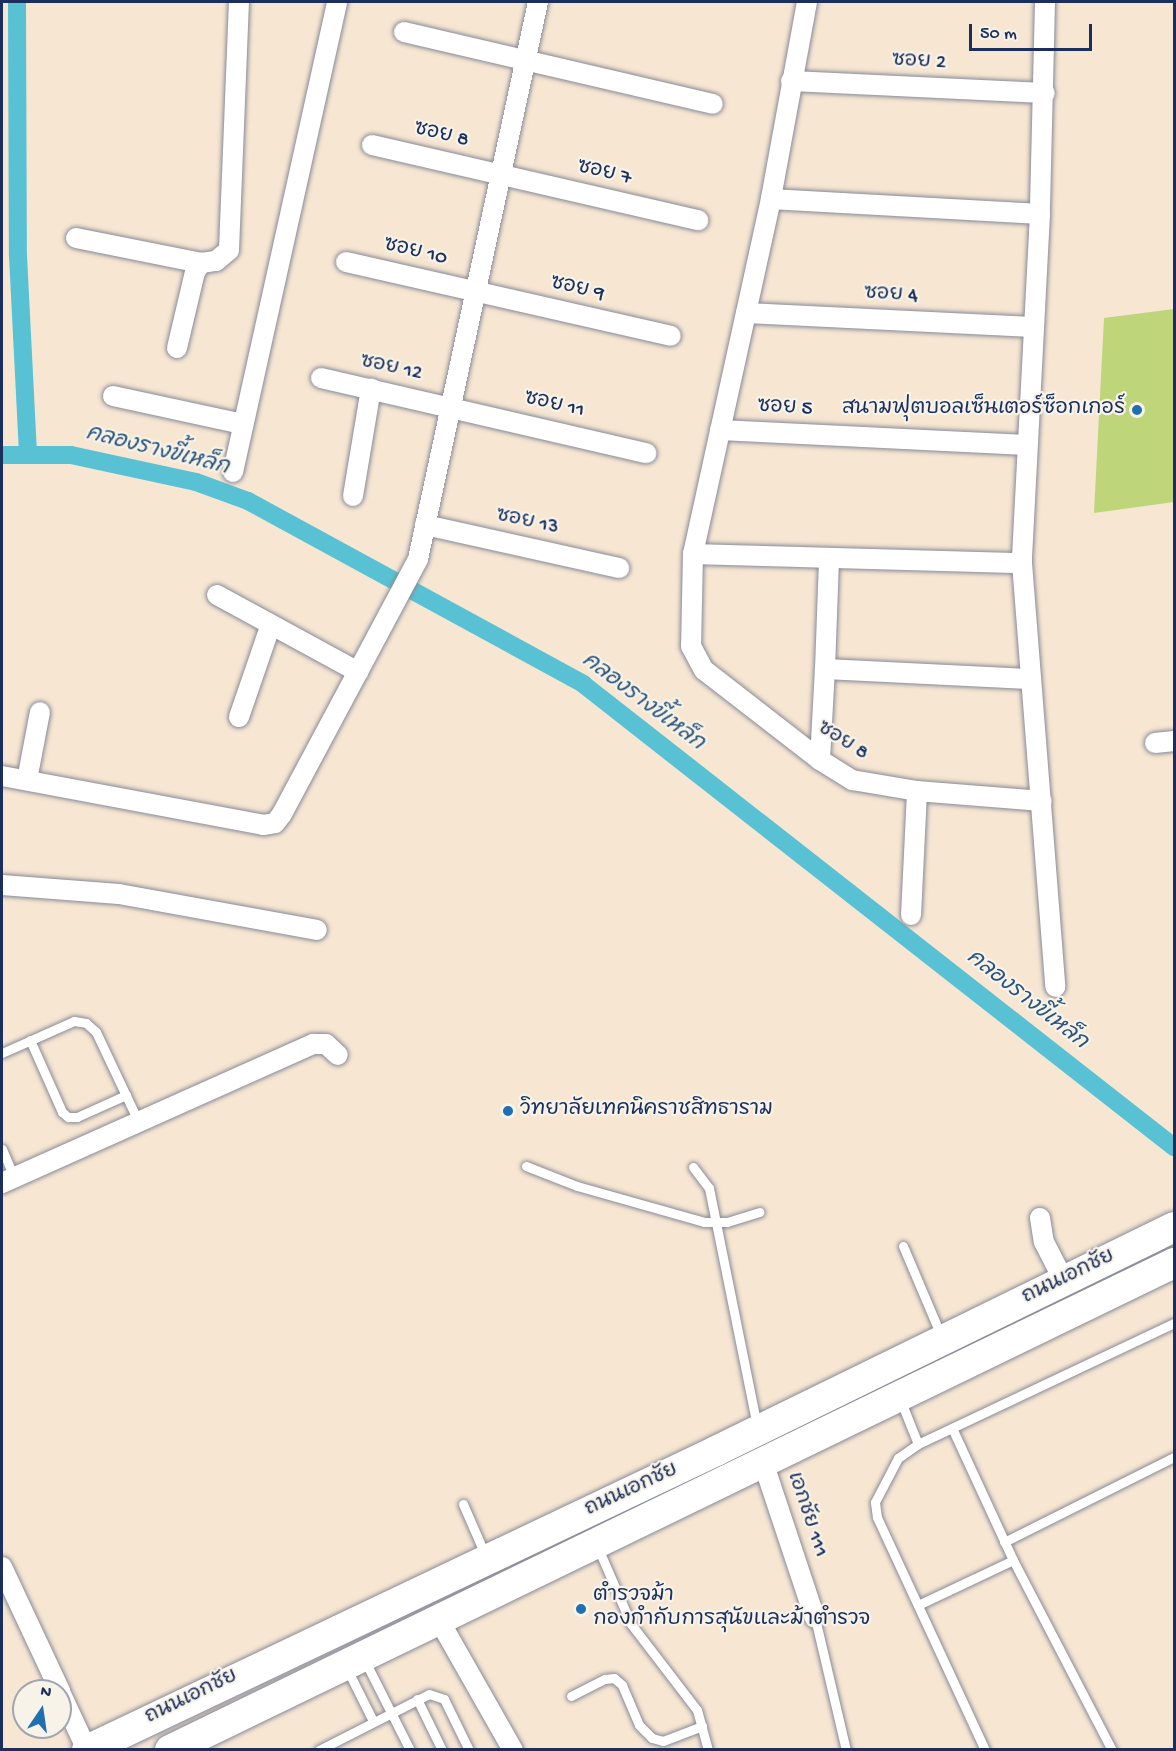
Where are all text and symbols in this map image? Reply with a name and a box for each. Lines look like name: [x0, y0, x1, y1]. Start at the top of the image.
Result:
scale bar: [972, 12, 1095, 50]
text: 50 m: [980, 24, 1017, 45]
street label: ซอย 2: [891, 49, 947, 77]
street label: ซอย 8: [411, 117, 471, 155]
street label: ซอย 7: [574, 156, 634, 192]
street label: ซอย 10: [381, 233, 449, 273]
street label: ซอย 9: [548, 272, 606, 308]
street label: ซอย 4: [863, 282, 919, 310]
street label: ซอย 12: [358, 350, 424, 388]
street label: ซอย 11: [521, 387, 587, 425]
street label: ซอย 5: [757, 395, 813, 423]
place label: สนามฟุตบอลเซ็นเตอร์ซ็อกเกอร์: [842, 397, 1125, 423]
marker: สนามฟุตบอลเซ็นเตอร์ซ็อกเกอร์: [1130, 403, 1144, 417]
water label: คลองรางขี้เหล็ก: [83, 422, 231, 482]
street label: ซอย 13: [493, 504, 561, 542]
water label: คลองรางขี้เหล็ก: [576, 648, 708, 758]
street label: ซอย 8: [812, 717, 872, 767]
water label: คลองรางขี้เหล็ก: [960, 946, 1092, 1056]
place label: วิทยาลัยเทคนิคราชสิทธาราม: [520, 1098, 773, 1124]
marker: วิทยาลัยเทคนิคราชสิทธาราม: [501, 1104, 515, 1118]
street label: ถนนเอกชัย: [1019, 1245, 1119, 1311]
street label: ถนนเอกชัย: [581, 1458, 683, 1524]
street label: เอกชัย 111: [780, 1469, 832, 1561]
place label: ตำรวจม้า กองกำกับการสุนัขและม้าตำรวจ: [593, 1584, 870, 1634]
marker: ตำรวจม้า กองกำกับการสุนัขและม้าตำรวจ: [574, 1602, 588, 1616]
street label: ถนนเอกชัย: [142, 1665, 242, 1731]
north arrow: [12, 1679, 72, 1739]
text: N: [38, 1682, 53, 1703]

